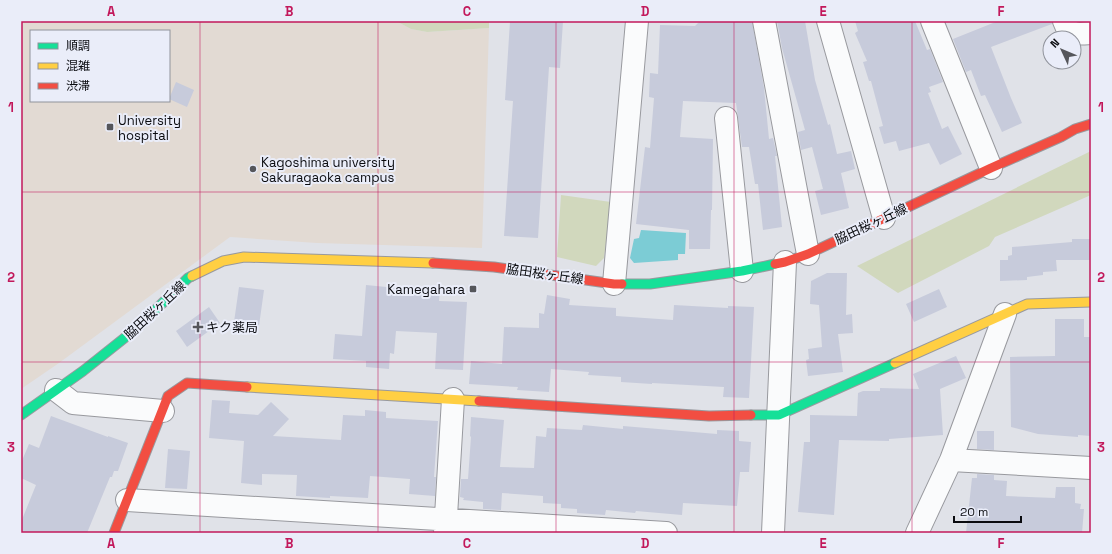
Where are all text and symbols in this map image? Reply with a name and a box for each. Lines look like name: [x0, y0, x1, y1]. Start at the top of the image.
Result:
text: A: [107, 3, 116, 20]
text: B: [285, 3, 294, 20]
text: C: [463, 3, 471, 20]
text: D: [641, 3, 650, 20]
text: E: [819, 3, 827, 20]
text: F: [998, 3, 1005, 20]
legend: [30, 30, 170, 102]
north arrow: [1042, 30, 1082, 70]
text: N: [1047, 36, 1062, 51]
text: 順調: [66, 38, 90, 54]
text: 混雑: [66, 58, 90, 74]
text: 渋滞: [66, 78, 90, 94]
text: 1: [8, 99, 14, 116]
text: 1: [1098, 99, 1104, 116]
place label: University hospital: [118, 112, 181, 144]
marker: University hospital: [105, 122, 115, 132]
place label: Kagoshima university Sakuragaoka campus: [261, 154, 395, 186]
marker: Kagoshima university Sakuragaoka campus: [248, 164, 258, 174]
street label: 脇田桜ヶ丘線: [832, 200, 910, 248]
street label: 脇田桜ヶ丘線: [505, 260, 585, 288]
text: 2: [7, 269, 15, 286]
text: 2: [1097, 269, 1105, 286]
street label: 脇田桜ヶ丘線: [121, 277, 189, 343]
place label: Kamegahara: [387, 281, 466, 298]
marker: Kamegahara: [468, 284, 478, 294]
place label: キク薬局: [206, 319, 258, 336]
marker: キク薬局: [193, 322, 203, 332]
text: 3: [7, 439, 15, 456]
text: 3: [1097, 439, 1105, 456]
scale bar: [954, 498, 1021, 524]
text: 20 m: [960, 504, 988, 520]
text: A: [107, 535, 116, 552]
text: B: [285, 535, 294, 552]
text: C: [463, 535, 471, 552]
text: D: [641, 535, 650, 552]
text: E: [819, 535, 827, 552]
text: F: [998, 535, 1005, 552]

